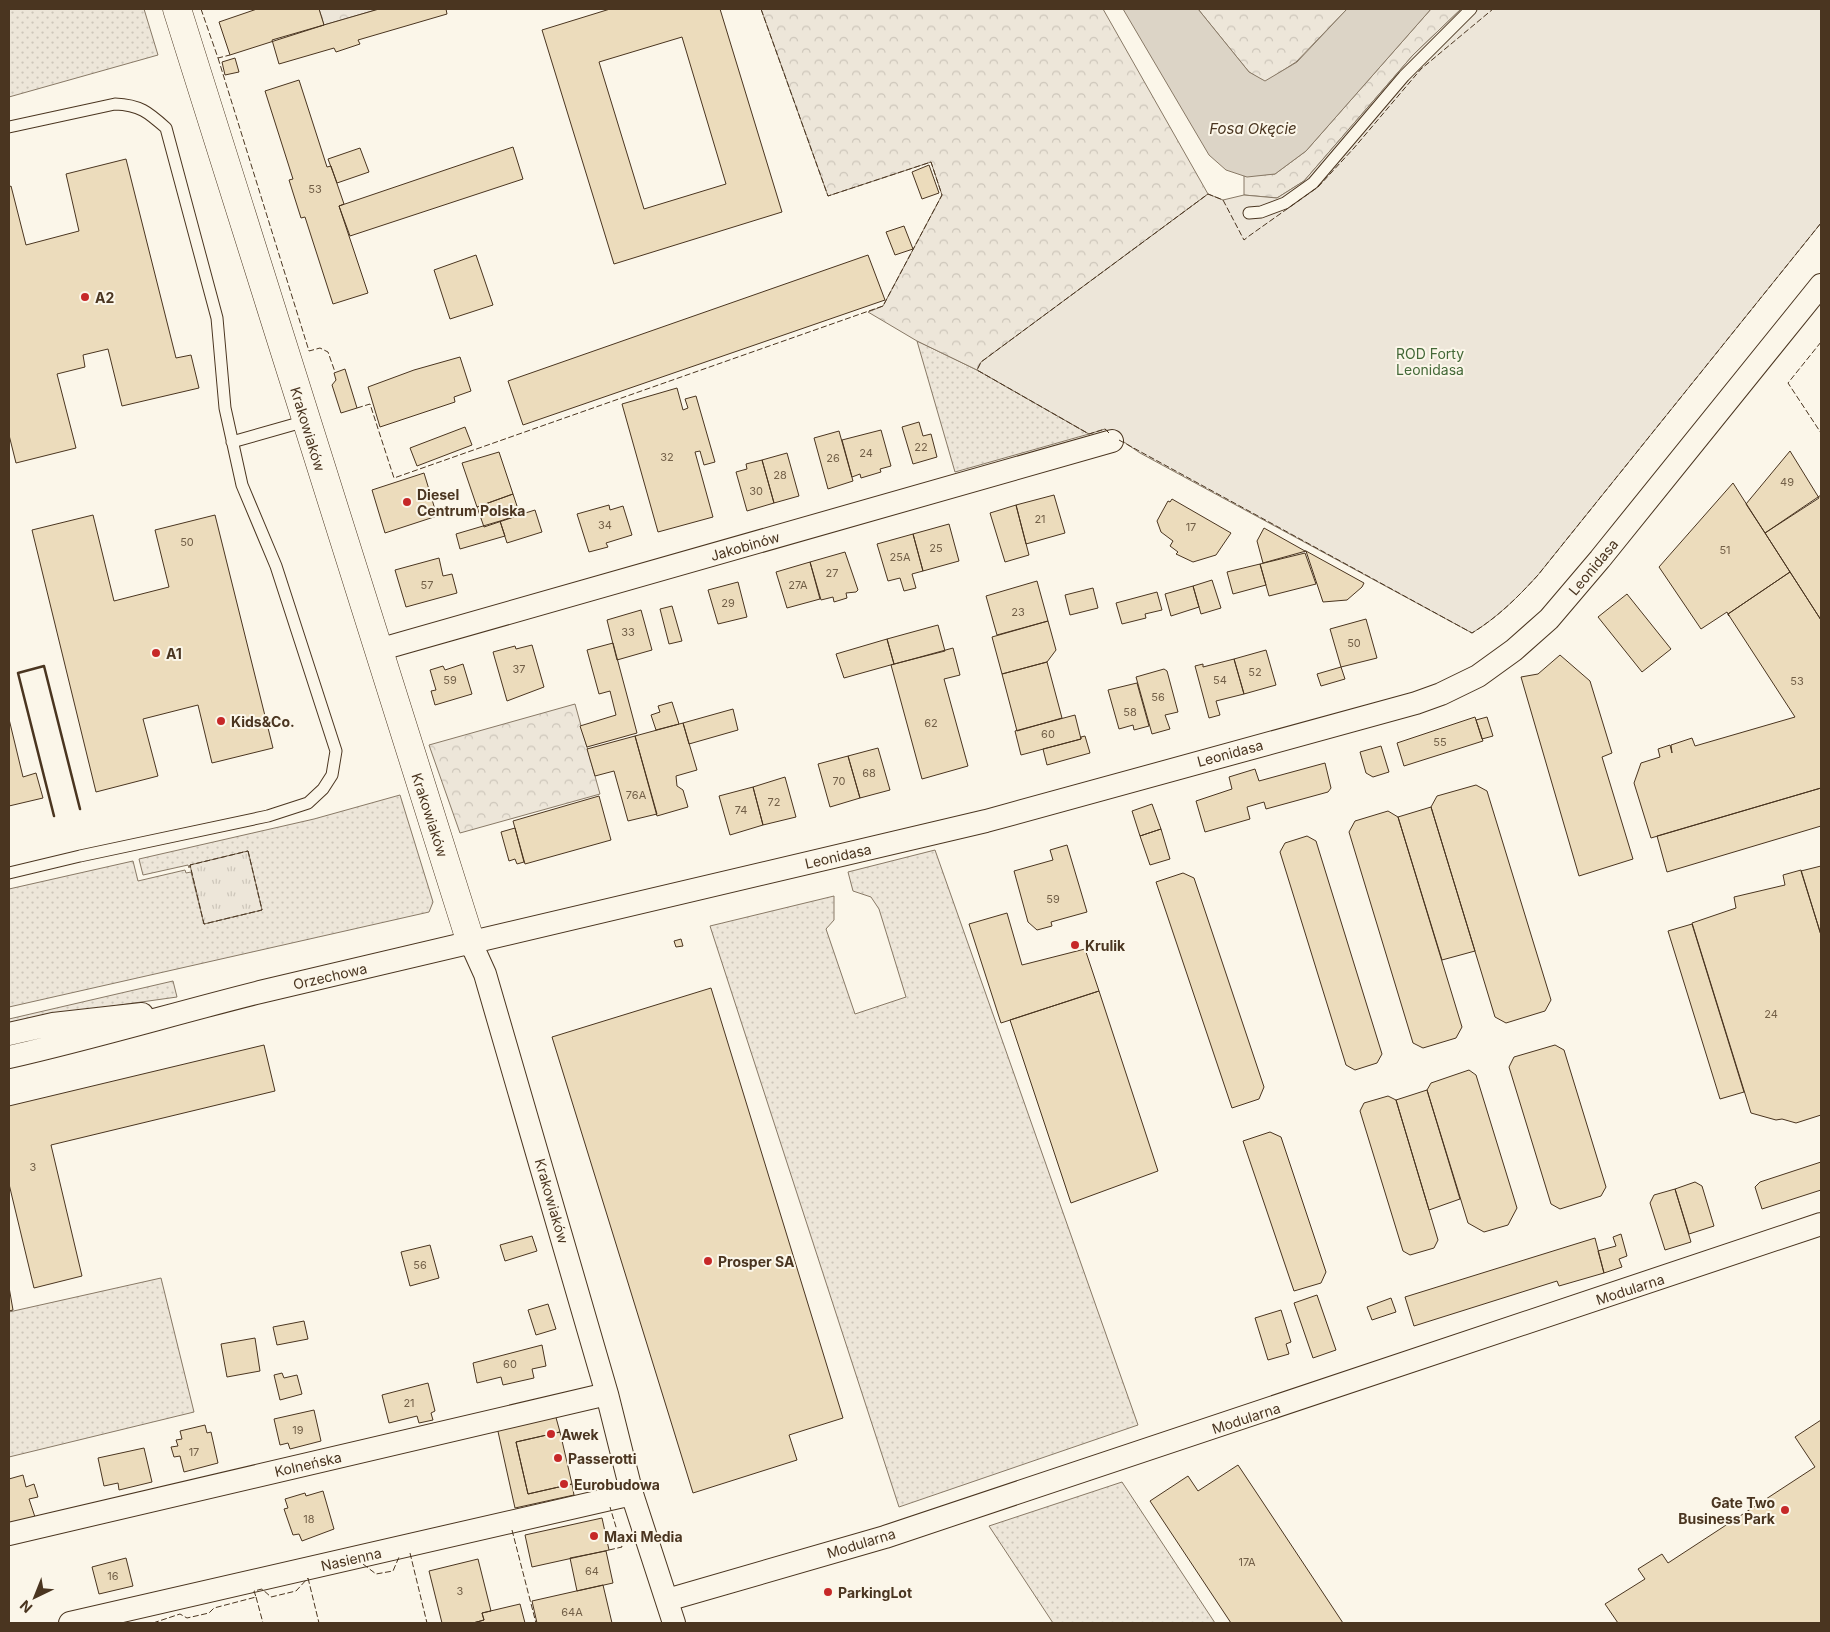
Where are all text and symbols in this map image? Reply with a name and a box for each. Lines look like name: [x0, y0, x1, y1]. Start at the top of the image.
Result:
water label: Fosa Okęcie: [1209, 119, 1297, 138]
house number: 53: [308, 182, 322, 196]
place label: A2: [95, 289, 114, 306]
marker: A2: [79, 291, 91, 303]
park label: ROD Forty Leonidasa: [1396, 345, 1464, 378]
street label: Krakowiaków: [287, 385, 329, 473]
house number: 22: [914, 440, 928, 454]
house number: 24: [859, 446, 873, 460]
house number: 32: [660, 450, 674, 464]
house number: 26: [826, 451, 840, 465]
house number: 28: [773, 468, 787, 482]
house number: 49: [1780, 475, 1794, 489]
house number: 30: [749, 484, 763, 498]
place label: Diesel Centrum Polska: [417, 486, 525, 519]
marker: Diesel Centrum Polska: [401, 496, 413, 508]
house number: 21: [1034, 512, 1046, 526]
house number: 34: [598, 518, 612, 532]
house number: 17: [1186, 520, 1196, 534]
street label: Jakobinów: [708, 528, 782, 564]
house number: 50: [180, 535, 194, 549]
street label: Leonidasa: [1565, 536, 1621, 598]
house number: 25: [929, 541, 943, 555]
house number: 51: [1719, 543, 1731, 557]
house number: 25A: [890, 550, 911, 564]
house number: 27: [826, 566, 838, 580]
house number: 57: [421, 578, 433, 592]
house number: 27A: [788, 578, 808, 592]
house number: 29: [721, 596, 735, 610]
house number: 23: [1011, 605, 1025, 619]
house number: 33: [621, 625, 635, 639]
house number: 50: [1347, 636, 1361, 650]
place label: A1: [166, 645, 182, 662]
marker: A1: [150, 647, 162, 659]
house number: 37: [512, 662, 526, 676]
house number: 52: [1248, 665, 1262, 679]
house number: 59: [443, 673, 457, 687]
house number: 54: [1213, 673, 1227, 687]
house number: 53: [1790, 674, 1804, 688]
house number: 56: [1151, 690, 1165, 704]
house number: 58: [1123, 705, 1137, 719]
place label: Kids&Co.: [231, 713, 295, 730]
marker: Kids&Co.: [215, 715, 227, 727]
house number: 62: [924, 716, 938, 730]
house number: 60: [1041, 727, 1055, 741]
house number: 55: [1433, 735, 1447, 749]
street label: Leonidasa: [1195, 736, 1265, 770]
house number: 68: [862, 766, 876, 780]
street label: Krakowiaków: [408, 771, 452, 859]
house number: 70: [833, 774, 846, 788]
house number: 76A: [626, 788, 647, 802]
house number: 72: [768, 795, 780, 809]
house number: 74: [735, 803, 747, 817]
street label: Leonidasa: [803, 840, 873, 872]
house number: 59: [1046, 892, 1060, 906]
place label: Krulik: [1085, 937, 1126, 954]
marker: Krulik: [1069, 939, 1081, 951]
street label: Orzechowa: [291, 959, 369, 993]
house number: 24: [1764, 1007, 1778, 1021]
street label: Krakowiaków: [532, 1156, 572, 1246]
house number: 3: [30, 1160, 37, 1174]
place label: Prosper SA: [718, 1253, 795, 1270]
marker: Prosper SA: [702, 1255, 714, 1267]
house number: 56: [413, 1258, 427, 1272]
street label: Modularna: [1594, 1270, 1666, 1308]
house number: 60: [503, 1357, 517, 1371]
house number: 21: [403, 1396, 415, 1410]
street label: Modularna: [1210, 1399, 1282, 1437]
house number: 19: [292, 1423, 304, 1437]
place label: Awek: [561, 1426, 600, 1443]
marker: Awek: [545, 1428, 557, 1440]
house number: 17: [189, 1445, 199, 1459]
street label: Kolneńska: [273, 1448, 343, 1480]
place label: Passerotti: [568, 1450, 637, 1467]
marker: Passerotti: [552, 1452, 564, 1464]
place label: Eurobudowa: [574, 1476, 660, 1493]
marker: Eurobudowa: [558, 1478, 570, 1490]
place label: Gate Two Business Park: [1678, 1494, 1776, 1527]
marker: Gate Two Business Park: [1779, 1504, 1791, 1516]
house number: 18: [303, 1512, 315, 1526]
street label: Modularna: [825, 1525, 897, 1561]
place label: Maxi Media: [604, 1528, 683, 1545]
marker: Maxi Media: [588, 1530, 600, 1542]
street label: Nasienna: [319, 1544, 383, 1574]
house number: 17A: [1238, 1555, 1256, 1569]
house number: 64: [585, 1564, 599, 1578]
house number: 16: [107, 1569, 119, 1583]
north arrow: [10, 1572, 60, 1622]
house number: 3: [457, 1584, 464, 1598]
place label: ParkingLot: [838, 1584, 912, 1601]
marker: ParkingLot: [822, 1586, 834, 1598]
text: N: [16, 1597, 35, 1617]
house number: 64A: [561, 1605, 583, 1619]

